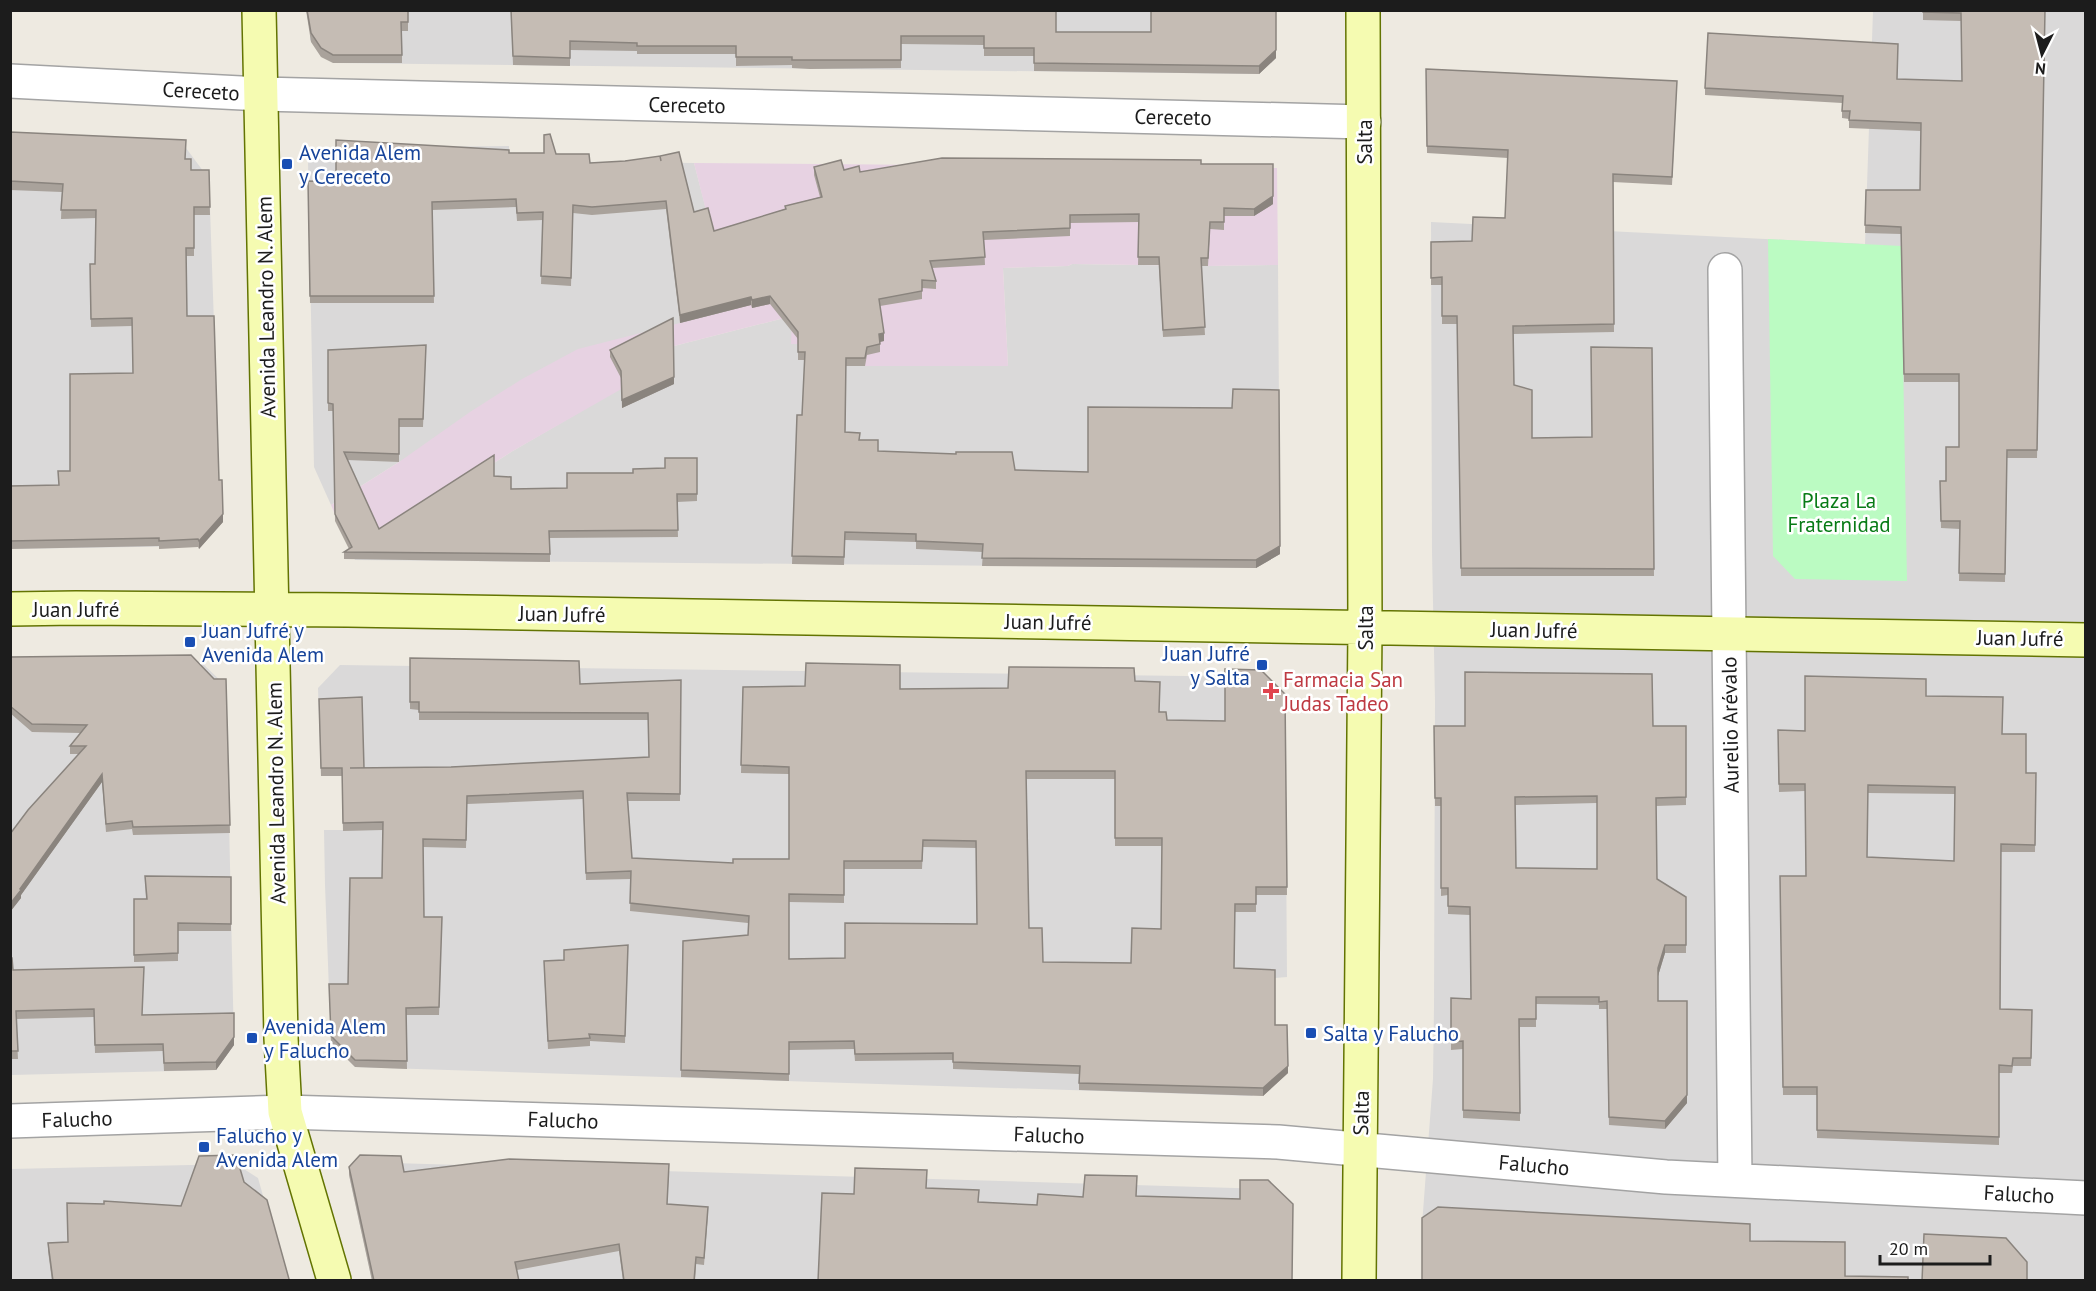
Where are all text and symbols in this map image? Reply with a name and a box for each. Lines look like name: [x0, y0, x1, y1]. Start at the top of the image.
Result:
north arrow: [2012, 24, 2072, 84]
text: N: [2034, 58, 2047, 79]
street label: Cereceto: [162, 75, 240, 107]
street label: Cereceto: [648, 91, 726, 119]
street label: Cereceto: [1134, 103, 1212, 131]
street label: Salta: [1351, 119, 1378, 165]
place label: Avenida Alem y Cereceto: [299, 139, 421, 190]
marker: Avenida Alem y Cereceto: [280, 157, 294, 171]
street label: Avenida Leandro N. Alem: [251, 196, 281, 418]
park label: Plaza La Fraternidad: [1787, 487, 1891, 538]
street label: Juan Jufré: [32, 596, 119, 623]
street label: Juan Jufré: [517, 600, 606, 628]
street label: Salta: [1352, 605, 1379, 651]
street label: Juan Jufré: [1003, 608, 1092, 636]
street label: Juan Jufré: [1489, 616, 1578, 644]
place label: Juan Jufré y Avenida Alem: [201, 617, 324, 668]
street label: Juan Jufré: [1975, 624, 2064, 652]
marker: Juan Jufré y Avenida Alem: [183, 635, 197, 649]
place label: Juan Jufré y Salta: [1162, 640, 1250, 691]
street label: Aurelio Arévalo: [1715, 656, 1745, 794]
marker: Juan Jufré y Salta: [1255, 658, 1269, 672]
place label: Farmacia San Judas Tadeo: [1282, 666, 1403, 717]
street label: Avenida Leandro N. Alem: [261, 682, 291, 904]
marker: Farmacia San Judas Tadeo: [1264, 684, 1278, 698]
place label: Avenida Alem y Falucho: [264, 1013, 386, 1064]
place label: Salta y Falucho: [1323, 1020, 1459, 1047]
marker: Salta y Falucho: [1304, 1026, 1318, 1040]
marker: Avenida Alem y Falucho: [245, 1031, 259, 1045]
street label: Salta: [1347, 1090, 1375, 1136]
street label: Falucho: [41, 1104, 113, 1134]
street label: Falucho: [527, 1105, 599, 1135]
street label: Falucho: [1013, 1120, 1085, 1150]
place label: Falucho y Avenida Alem: [216, 1122, 338, 1173]
marker: Falucho y Avenida Alem: [197, 1140, 211, 1154]
street label: Falucho: [1497, 1148, 1571, 1182]
street label: Falucho: [1983, 1179, 2055, 1209]
scale bar: [1880, 1228, 1990, 1266]
text: 20 m: [1889, 1237, 1928, 1260]

